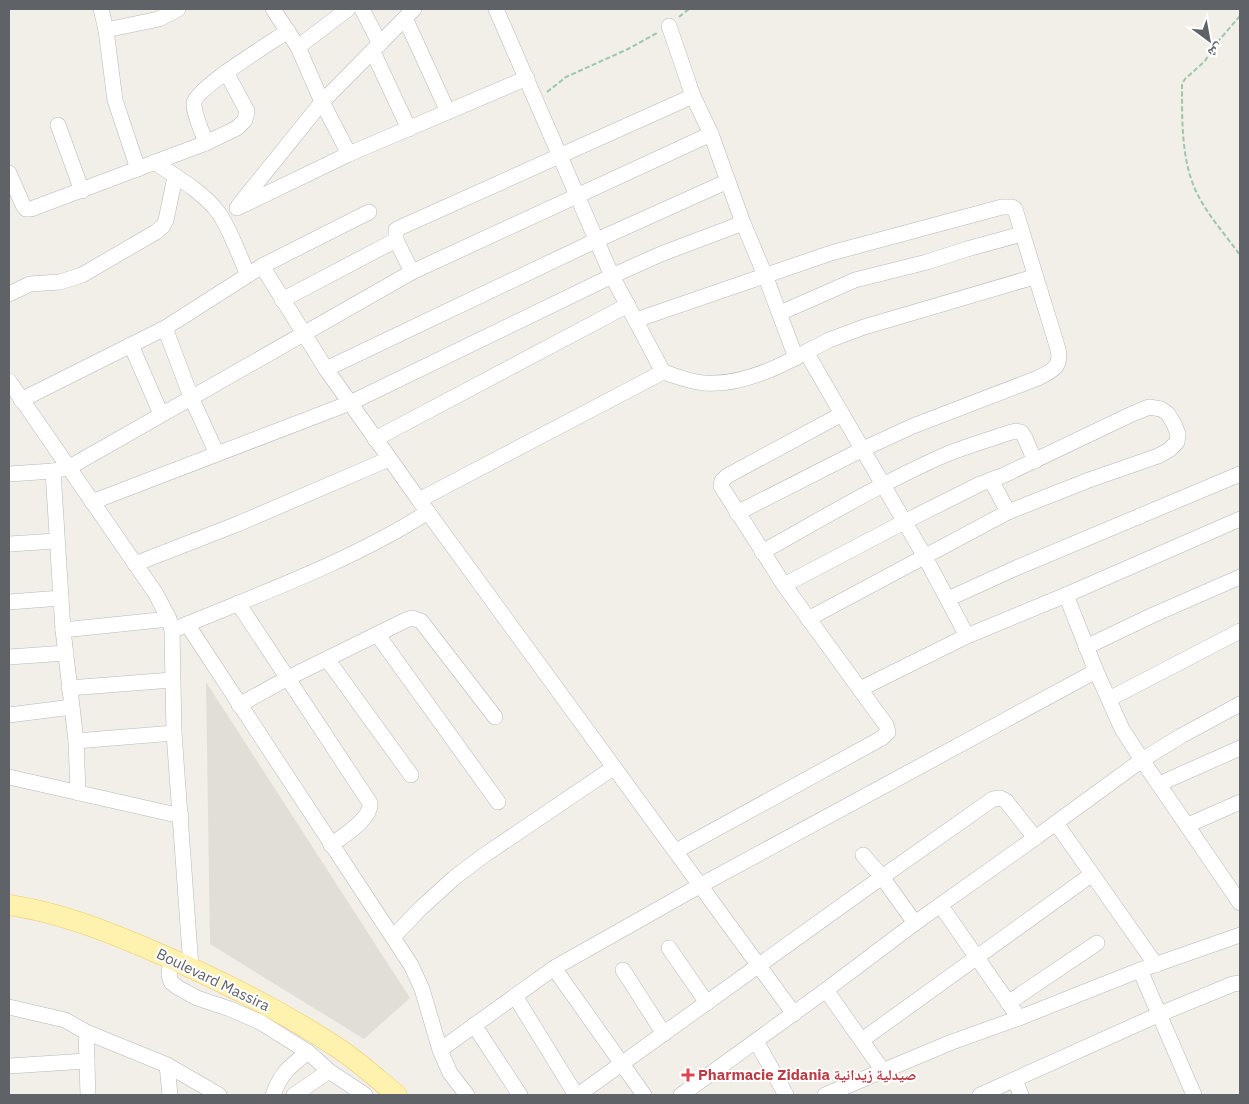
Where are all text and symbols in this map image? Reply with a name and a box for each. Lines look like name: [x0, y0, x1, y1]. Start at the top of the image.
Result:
north arrow: [1184, 15, 1234, 65]
text: ش: [1205, 39, 1227, 63]
street label: Boulevard Massira: [153, 944, 273, 1015]
place label: Pharmacie Zidania صيدلية زيدانية: [698, 1065, 916, 1084]
marker: Pharmacie Zidania صيدلية زيدانية: [682, 1069, 694, 1081]

